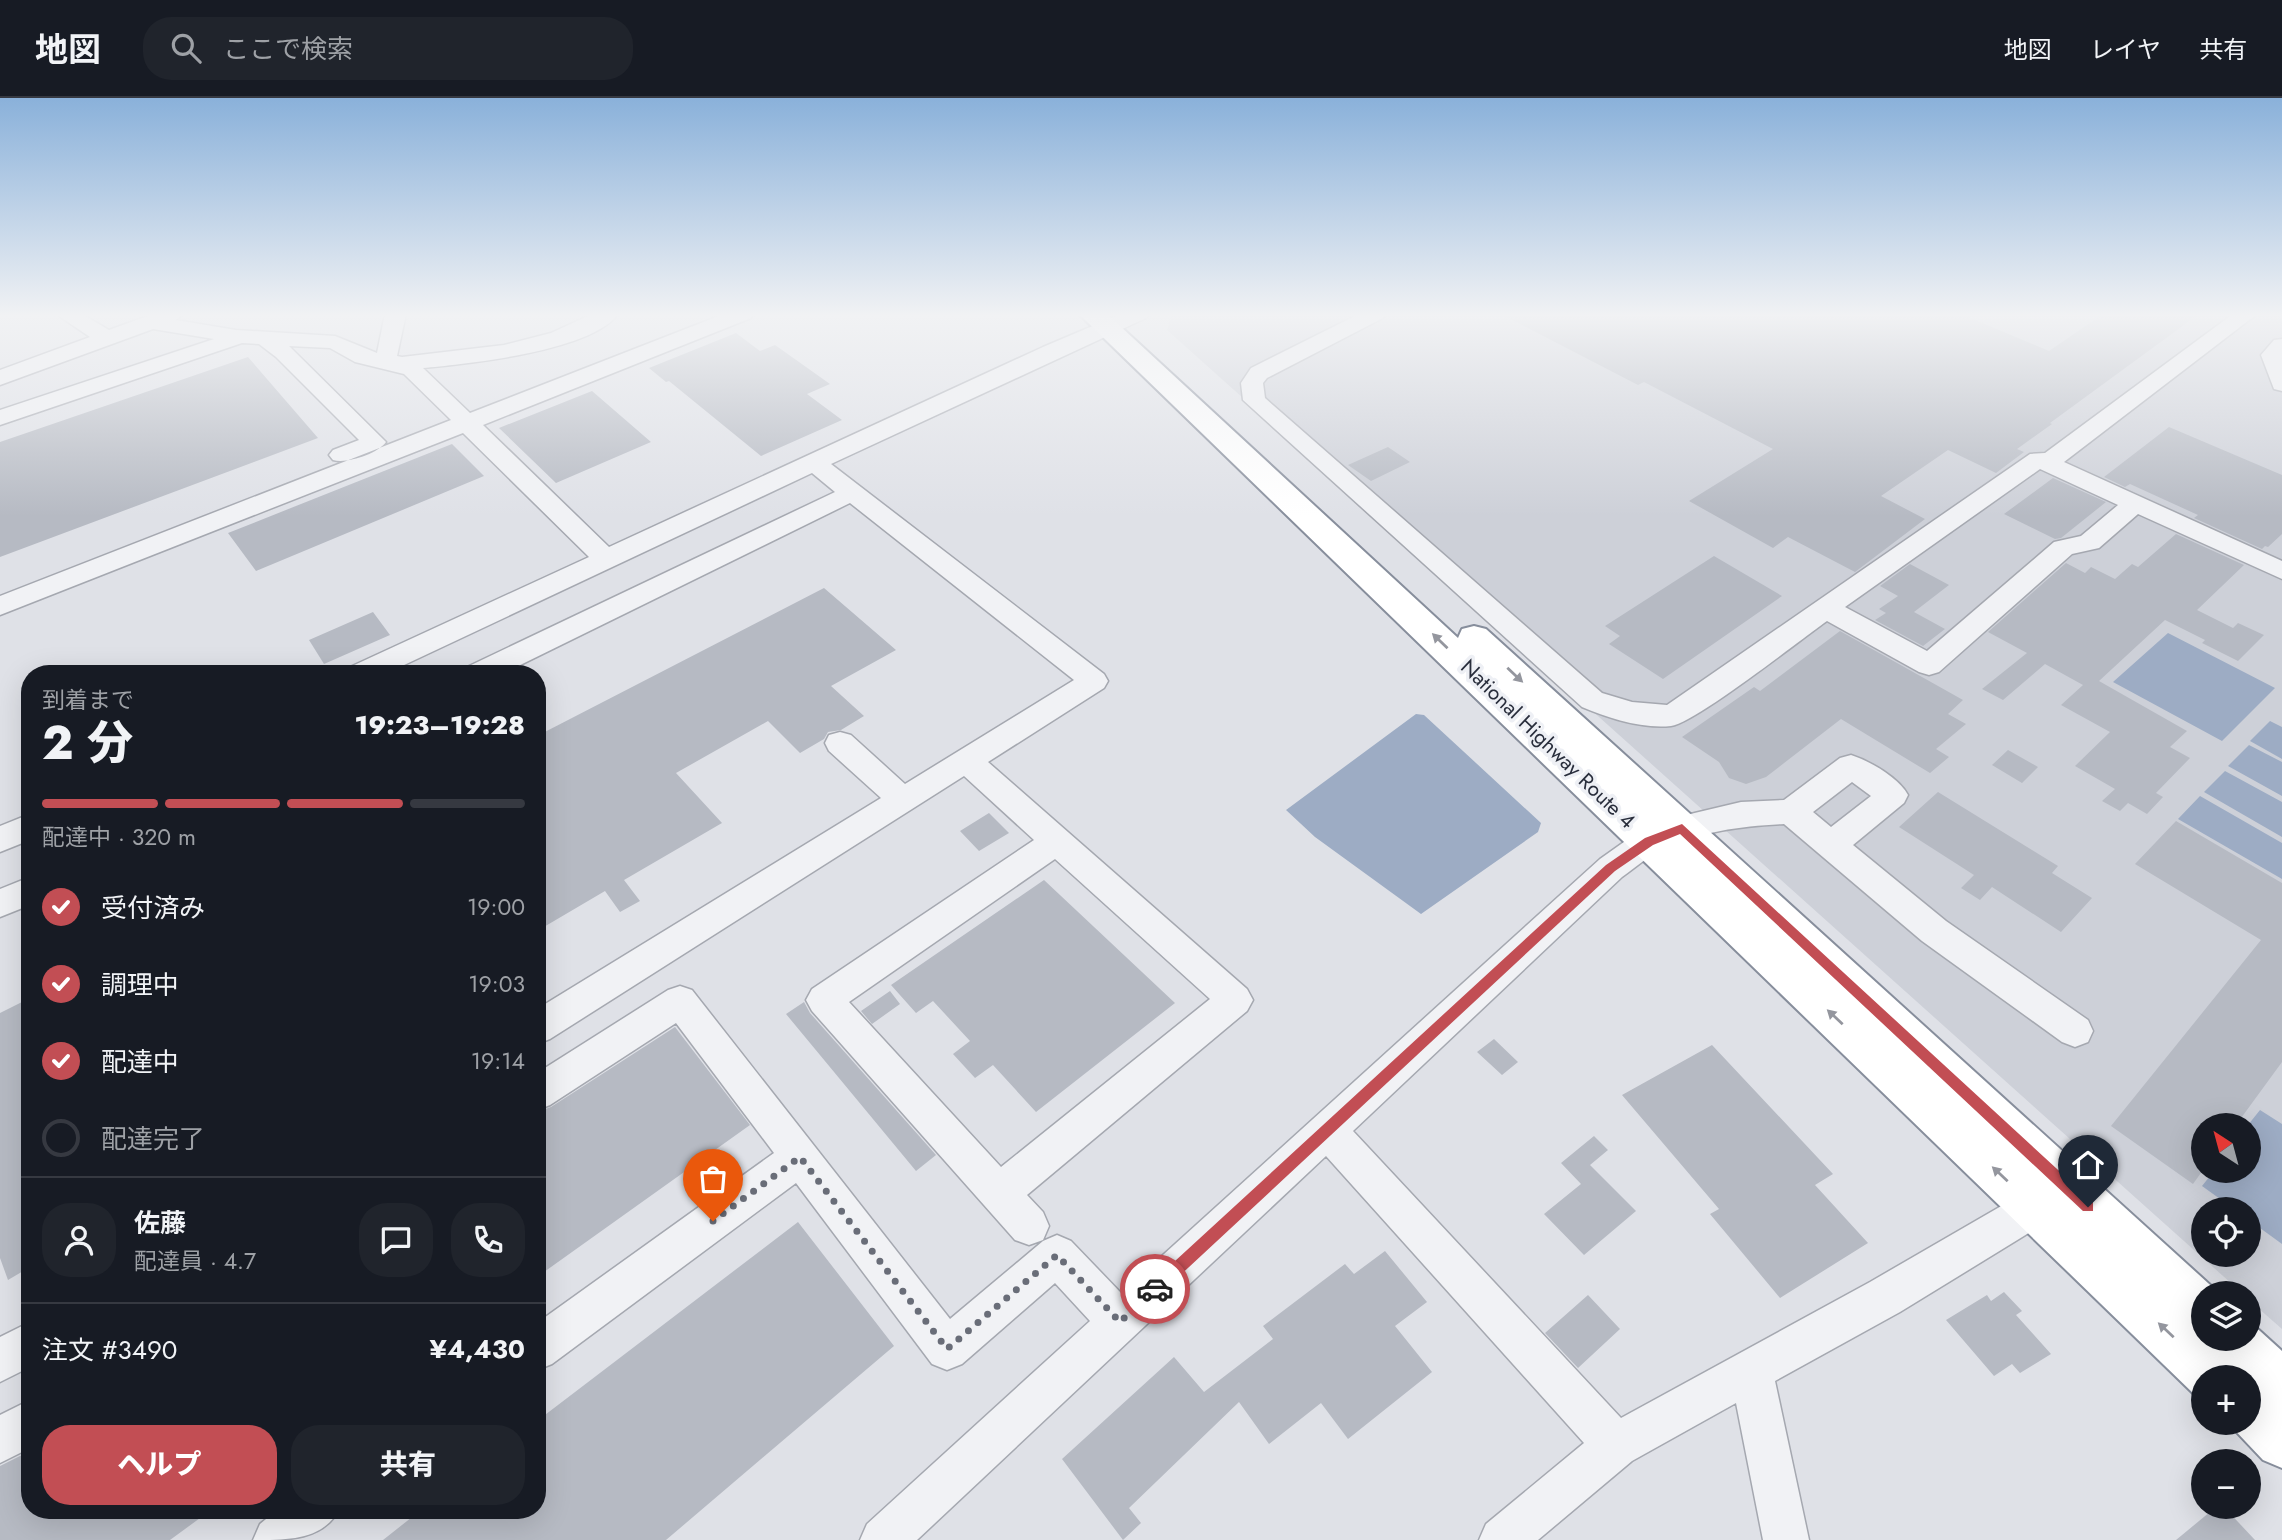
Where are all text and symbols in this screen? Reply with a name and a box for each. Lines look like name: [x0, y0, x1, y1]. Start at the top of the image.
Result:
search box: [143, 17, 633, 80]
text: 地図: [35, 26, 101, 73]
icon: search: [167, 29, 205, 67]
text: ここで検索: [223, 30, 353, 68]
text: 地図: [2004, 32, 2052, 67]
text: レイヤ: [2090, 32, 2161, 67]
text: 共有: [2199, 32, 2247, 67]
one-way arrow: [1432, 633, 1449, 649]
street label: National Highway Route 4: [1454, 652, 1642, 836]
one-way arrow: [1506, 666, 1523, 682]
text: 到着まで: [42, 683, 134, 717]
text: 19:23–19:28: [354, 706, 525, 744]
text: 2 分: [42, 710, 133, 776]
text: 配達中 · 320 m: [42, 820, 196, 854]
icon: check: [42, 888, 80, 926]
text: 受付済み: [101, 889, 205, 927]
text: 19:00: [467, 890, 525, 924]
icon: check: [42, 965, 80, 1003]
text: 調理中: [101, 966, 179, 1004]
text: 19:03: [468, 967, 525, 1001]
one-way arrow: [1827, 1010, 1844, 1026]
icon: check: [42, 1042, 80, 1080]
text: 配達中: [101, 1043, 179, 1081]
text: 19:14: [471, 1044, 525, 1078]
north arrow: [2191, 1113, 2261, 1183]
map controls: [2191, 1113, 2261, 1519]
text: 配達完了: [101, 1120, 205, 1158]
pin: [2058, 1135, 2118, 1207]
icon: home: [2069, 1146, 2107, 1184]
pin: [683, 1149, 743, 1221]
icon: bag: [694, 1160, 732, 1198]
one-way arrow: [1992, 1166, 2009, 1182]
button: locate: [2191, 1197, 2261, 1267]
button: person: [42, 1203, 116, 1277]
button: chat: [359, 1203, 433, 1277]
button: phone: [451, 1203, 525, 1277]
text: 佐藤: [134, 1204, 186, 1242]
text: 配達員 · 4.7: [134, 1244, 256, 1278]
courier: [1120, 1254, 1190, 1324]
icon: car: [1136, 1270, 1174, 1308]
button: layers: [2191, 1281, 2261, 1351]
one-way arrow: [2157, 1322, 2174, 1339]
text: ¥4,430: [430, 1330, 525, 1368]
text: 注文 #3490: [42, 1331, 177, 1369]
button: +: [2191, 1365, 2261, 1435]
button: ヘルプ: [42, 1425, 277, 1505]
button: 共有: [291, 1425, 525, 1505]
button: −: [2191, 1449, 2261, 1519]

